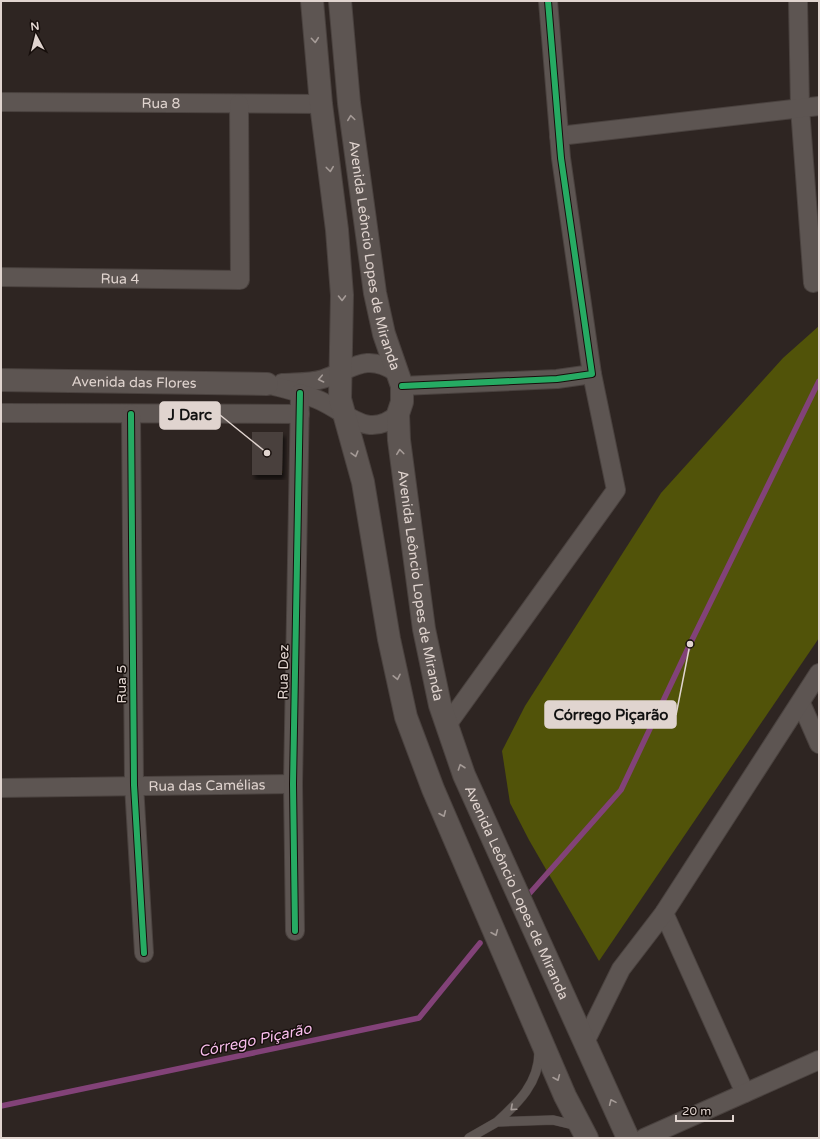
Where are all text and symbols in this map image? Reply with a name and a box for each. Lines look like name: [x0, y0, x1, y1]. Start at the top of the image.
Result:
north arrow: [16, 16, 56, 56]
text: N: [30, 20, 40, 34]
one-way arrow: [311, 37, 320, 43]
street label: Rua 8: [142, 95, 181, 112]
one-way arrow: [347, 115, 356, 121]
street label: Avenida Leôncio Lopes de Miranda: [345, 139, 404, 372]
one-way arrow: [325, 166, 334, 172]
street label: Rua 4: [100, 270, 140, 288]
one-way arrow: [338, 295, 346, 301]
street label: Avenida das Flores: [71, 373, 197, 392]
one-way arrow: [317, 375, 324, 383]
callout: J Darc: [160, 402, 220, 429]
text: J Darc: [167, 406, 212, 424]
one-way arrow: [396, 449, 405, 455]
one-way arrow: [350, 450, 359, 457]
street label: Avenida Leôncio Lopes de Miranda: [394, 469, 447, 702]
street label: Rua Dez: [275, 644, 292, 700]
street label: Rua 5: [113, 665, 130, 703]
one-way arrow: [393, 674, 401, 681]
callout: Córrego Piçarão: [545, 701, 676, 728]
text: Córrego Piçarão: [554, 706, 668, 725]
one-way arrow: [458, 763, 466, 770]
street label: Rua das Camélias: [148, 776, 266, 795]
street label: Avenida Leôncio Lopes de Miranda: [461, 783, 572, 1002]
one-way arrow: [438, 809, 446, 817]
one-way arrow: [490, 928, 498, 936]
water label: Córrego Piçarão: [197, 1019, 314, 1061]
one-way arrow: [553, 1074, 561, 1081]
scale bar: [676, 1097, 733, 1123]
one-way arrow: [609, 1099, 617, 1107]
one-way arrow: [510, 1103, 518, 1110]
text: 20 m: [682, 1104, 711, 1118]

